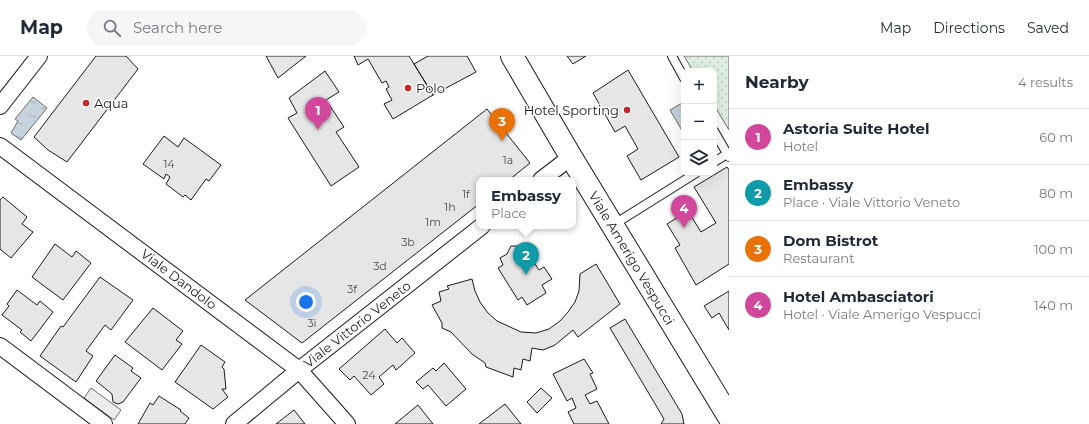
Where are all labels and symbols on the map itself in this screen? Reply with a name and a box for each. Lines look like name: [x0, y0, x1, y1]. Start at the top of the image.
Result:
place label: Polo: [416, 80, 445, 96]
marker: Polo: [403, 83, 413, 93]
place label: Aqua: [94, 95, 128, 111]
pin: 1: [305, 97, 331, 130]
marker: Aqua: [81, 98, 91, 108]
place label: Hotel Sporting: [524, 102, 619, 118]
marker: Hotel Sporting: [622, 105, 632, 115]
pin: 3: [489, 108, 515, 141]
house number: 1a: [503, 153, 513, 167]
house number: 14: [163, 157, 175, 171]
house number: 1f: [462, 187, 471, 201]
street label: Viale Amerigo Vespucci: [586, 188, 678, 328]
pin: 4: [671, 195, 697, 228]
house number: 1h: [444, 200, 456, 214]
house number: 1m: [425, 215, 441, 229]
house number: 3b: [401, 235, 415, 249]
pin: 2: [513, 242, 539, 275]
street label: Viale Dandolo: [138, 245, 220, 313]
house number: 3d: [373, 259, 387, 273]
street label: Viale Vittorio Veneto: [300, 277, 414, 371]
house number: 3f: [347, 282, 358, 296]
your location: [296, 292, 316, 312]
house number: 3i: [307, 316, 317, 330]
house number: 24: [362, 368, 376, 382]

